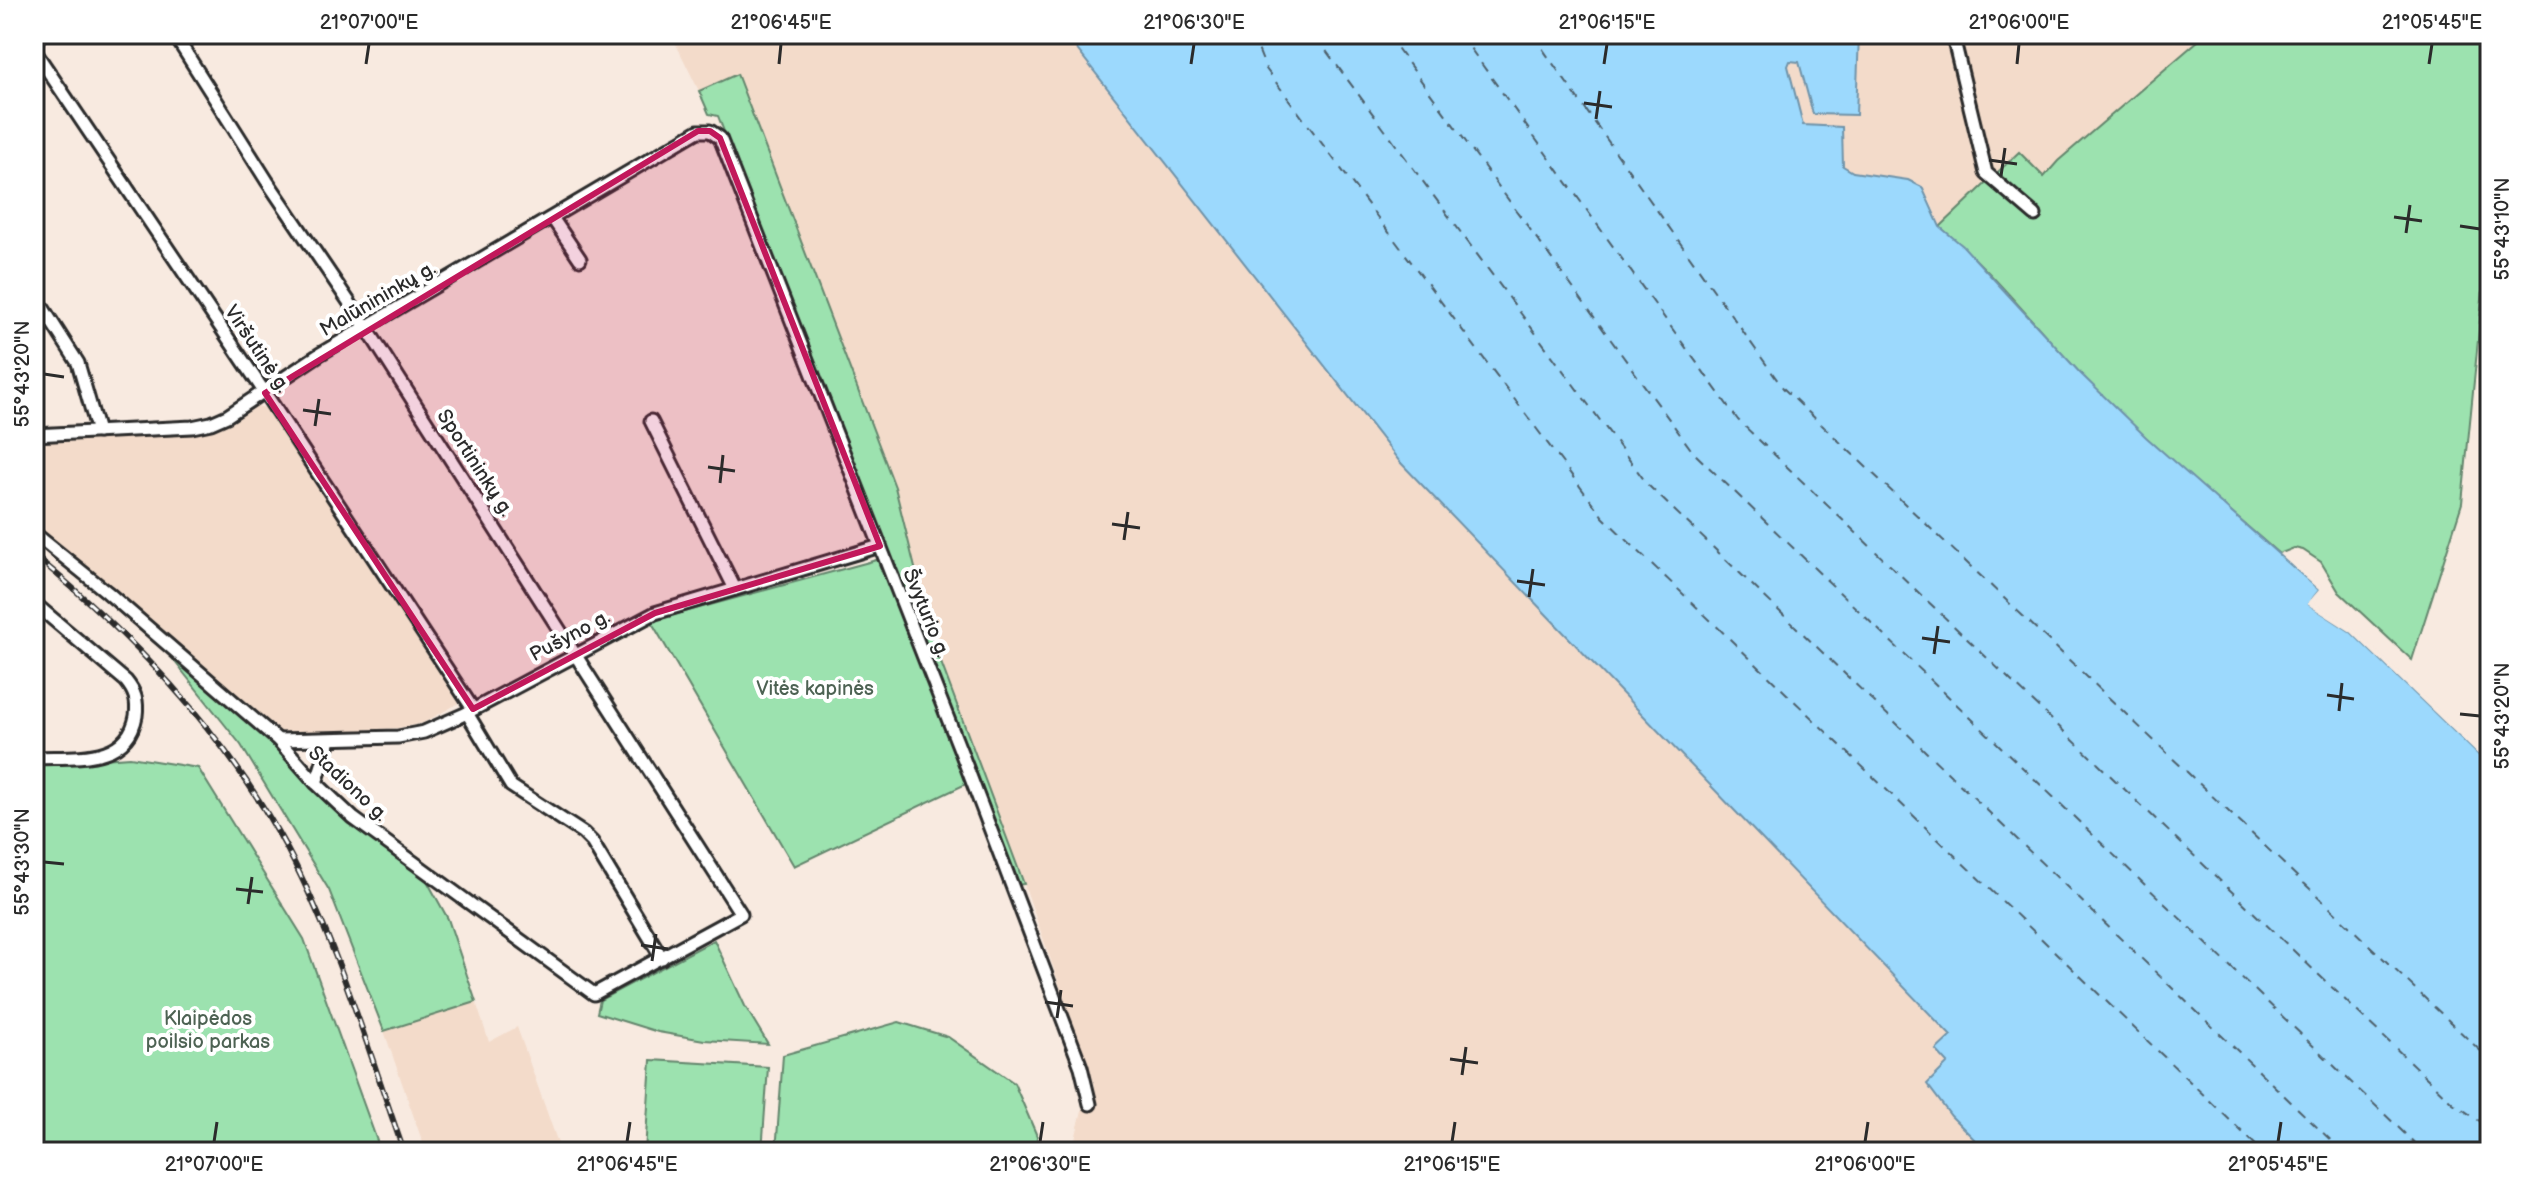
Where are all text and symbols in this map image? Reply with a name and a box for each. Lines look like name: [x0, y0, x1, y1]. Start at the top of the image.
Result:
text: 21°07'00"E: [320, 11, 418, 35]
text: 21°06'45"E: [730, 11, 832, 35]
text: 21°06'30"E: [1143, 11, 1245, 35]
text: 21°06'15"E: [1559, 11, 1655, 35]
text: 21°06'00"E: [1968, 11, 2070, 35]
text: 21°05'45"E: [2382, 11, 2482, 35]
text: 55°43'10"N: [2491, 178, 2515, 280]
street label: Malūnininkų g.: [316, 256, 440, 342]
street label: Viršutinė g.: [219, 301, 295, 397]
text: 55°43'20"N: [11, 321, 35, 427]
street label: Sportininkų g.: [432, 405, 519, 521]
street label: Švyturio g.: [897, 565, 956, 661]
street label: Pušyno g.: [526, 605, 614, 667]
text: 55°43'20"N: [2491, 663, 2515, 769]
park label: Vitės kapinės: [756, 677, 874, 701]
street label: Stadiono g.: [303, 741, 393, 827]
text: 55°43'30"N: [11, 808, 35, 916]
park label: Klaipėdos poilsio parkas: [146, 1007, 270, 1054]
text: 21°07'00"E: [165, 1153, 263, 1177]
text: 21°06'45"E: [576, 1153, 678, 1177]
text: 21°06'30"E: [989, 1153, 1091, 1177]
text: 21°06'15"E: [1404, 1153, 1500, 1177]
text: 21°06'00"E: [1814, 1153, 1916, 1177]
text: 21°05'45"E: [2228, 1153, 2328, 1177]

